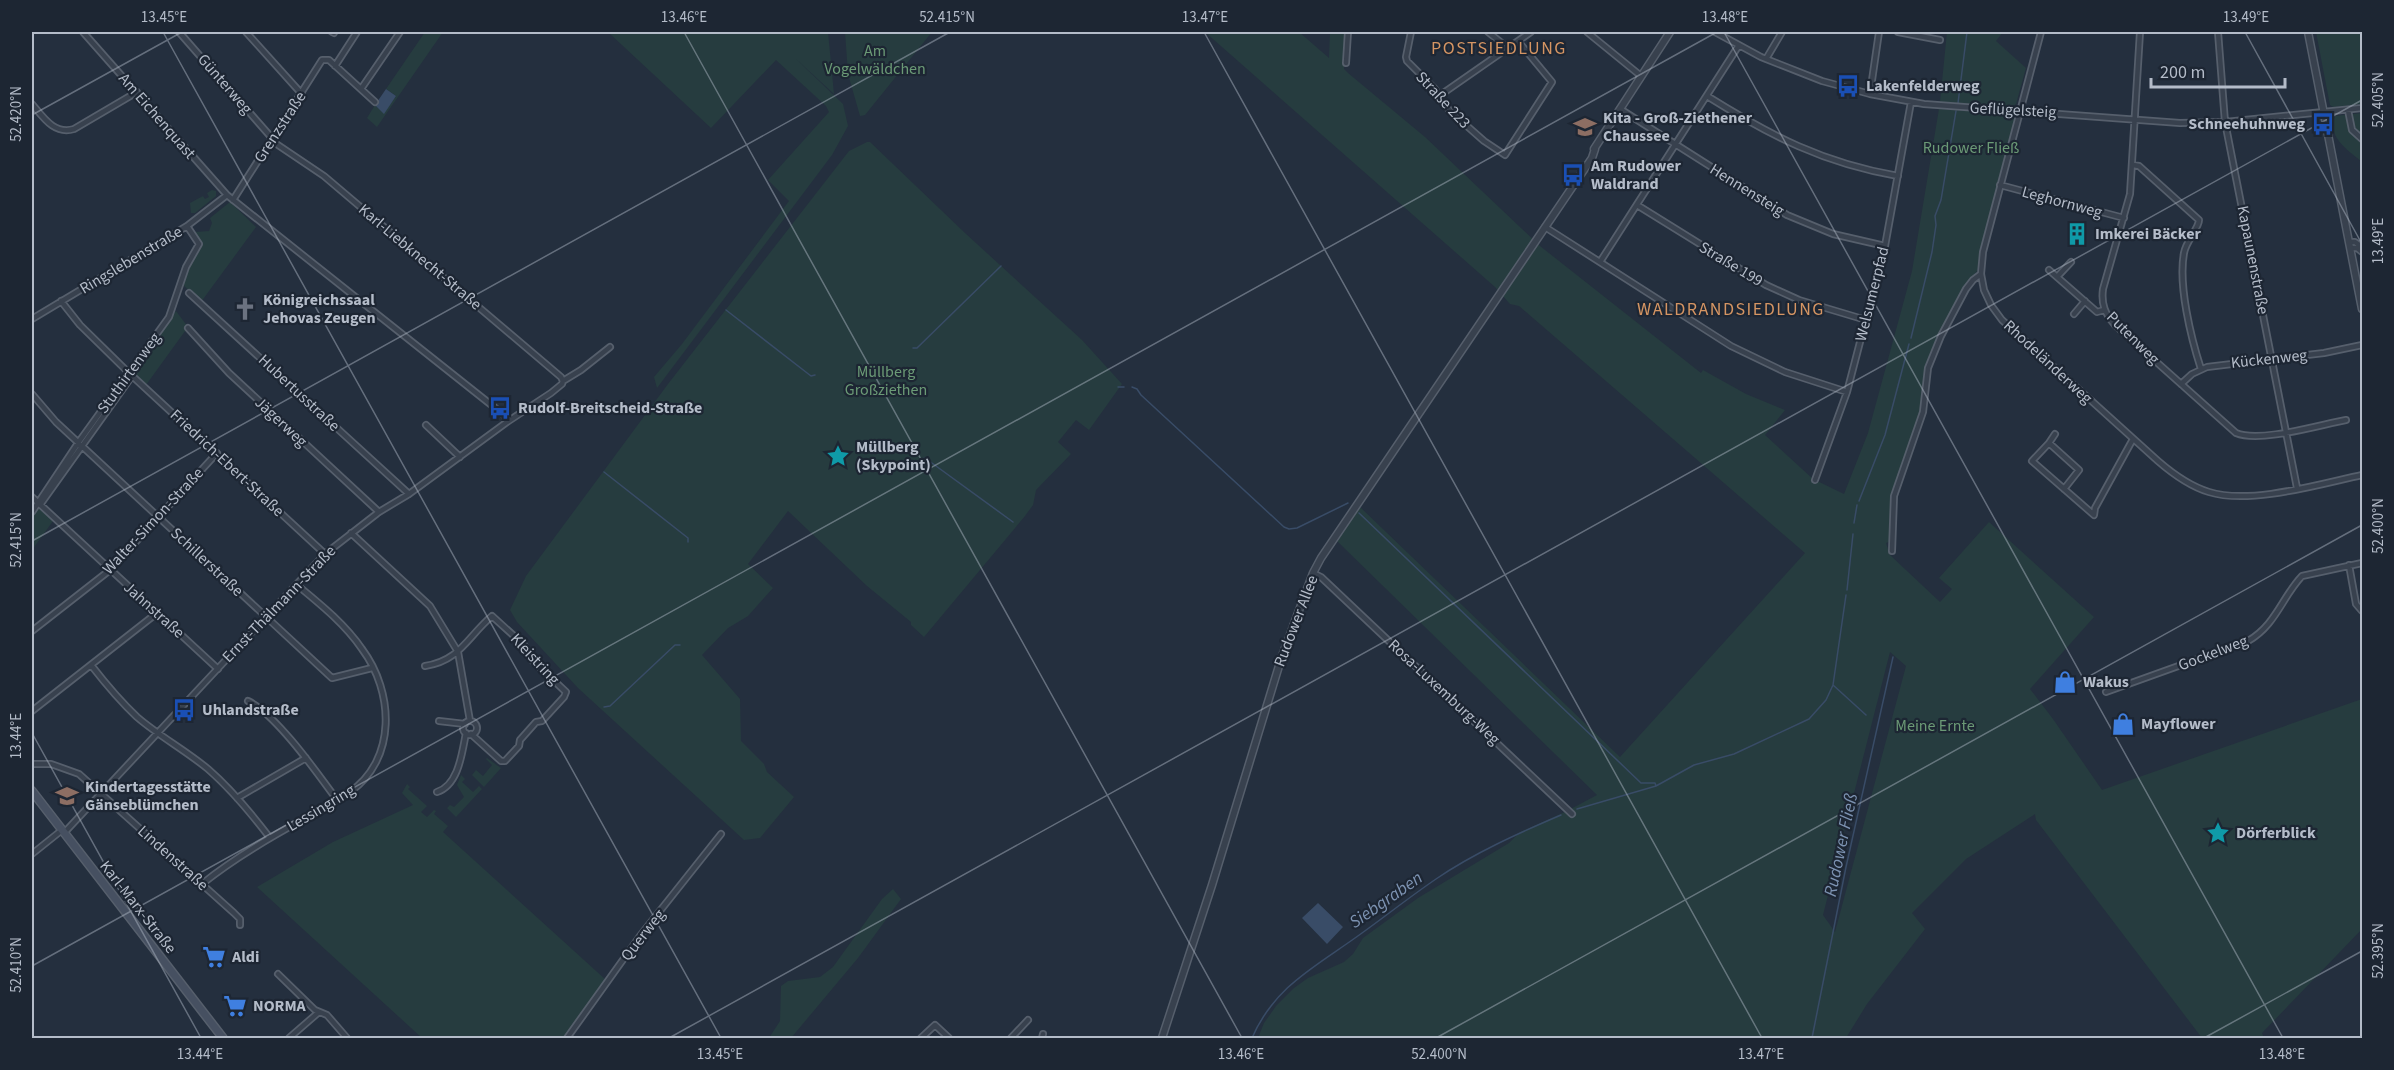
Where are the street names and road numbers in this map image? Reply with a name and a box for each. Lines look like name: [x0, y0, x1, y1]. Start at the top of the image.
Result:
street label: Günterweg: [193, 49, 257, 119]
street label: Straße 223: [1411, 67, 1475, 134]
street label: Am Eichenquast: [113, 68, 201, 164]
street label: Grenzstraße: [249, 87, 311, 167]
street label: Geflügelsteig: [1969, 97, 2057, 123]
street label: Hennensteig: [1706, 158, 1788, 222]
street label: Leghornweg: [2019, 181, 2105, 223]
street label: Karl-Liebknecht-Straße: [354, 199, 486, 315]
street label: Kapaunenstraße: [2232, 204, 2274, 316]
street label: Ringslebenstraße: [75, 221, 187, 299]
street label: Straße 199: [1695, 236, 1767, 292]
street label: Welsumerpfad: [1850, 244, 1894, 344]
street label: Putenweg: [2102, 307, 2164, 369]
street label: Rhodeländerweg: [1999, 315, 2097, 409]
street label: Stuthirtenweg: [92, 328, 166, 418]
street label: Kückenweg: [2230, 344, 2308, 374]
street label: Hubertusstraße: [253, 349, 345, 437]
street label: Jägerweg: [250, 392, 312, 452]
street label: Friedrich-Ebert-Straße: [165, 404, 289, 522]
street label: Walter-Simon-Straße: [97, 463, 209, 579]
street label: Schillerstraße: [166, 522, 248, 602]
street label: Ernst-Thälmann-Straße: [217, 540, 341, 667]
street label: Rudower Allee: [1269, 572, 1324, 670]
street label: Jahnstraße: [119, 577, 189, 643]
street label: Kleistring: [505, 628, 565, 690]
street label: Gockelweg: [2175, 630, 2251, 676]
street label: Rosa-Luxemburg-Weg: [1383, 634, 1505, 750]
street label: Lessingring: [283, 779, 359, 837]
street label: Lindenstraße: [133, 820, 213, 896]
street label: Karl-Marx-Straße: [95, 856, 181, 958]
street label: Querweg: [616, 904, 670, 966]

